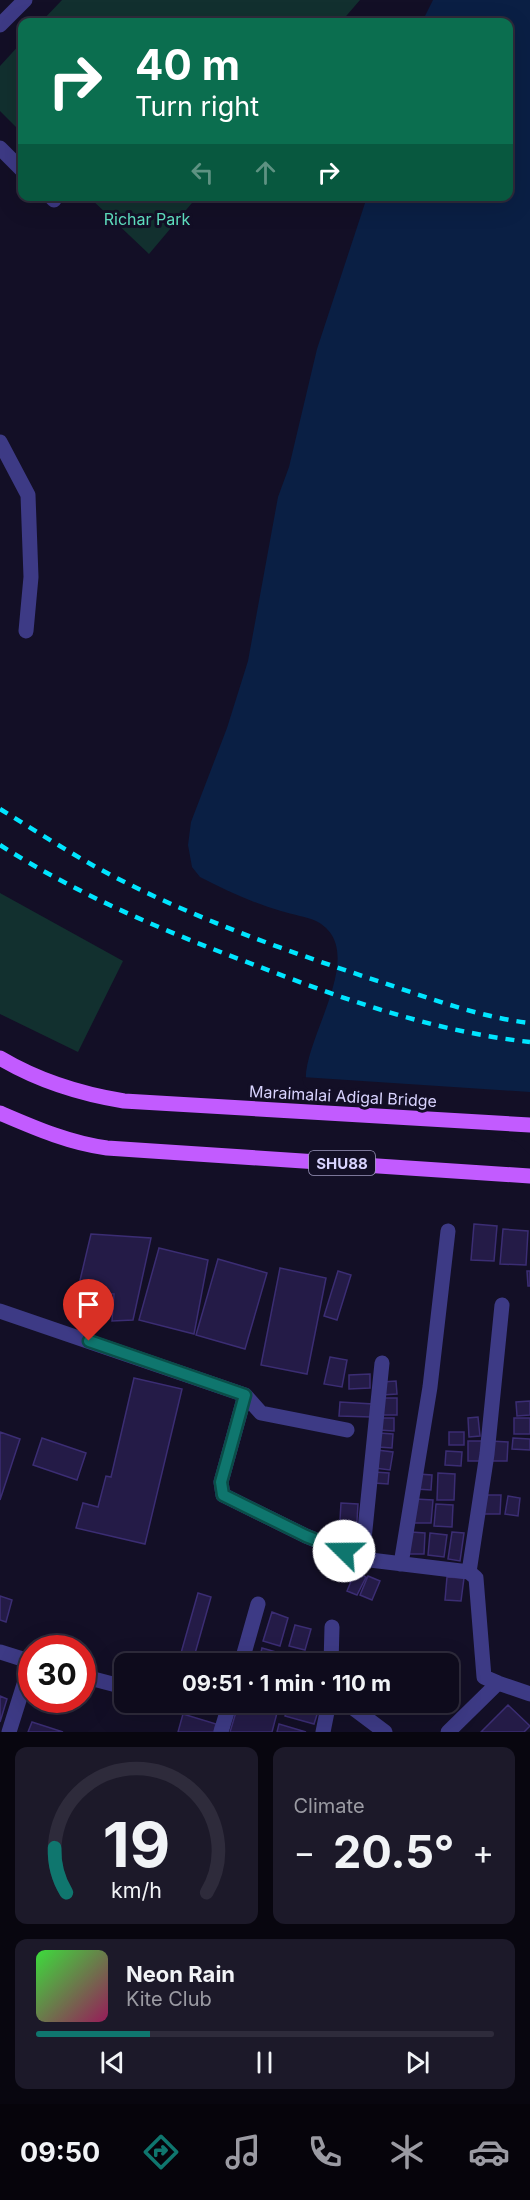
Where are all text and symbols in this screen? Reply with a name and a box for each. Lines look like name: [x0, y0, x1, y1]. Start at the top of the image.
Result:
text: 40 m: [135, 39, 240, 90]
icon: right: [36, 42, 114, 120]
text: Turn right: [135, 90, 259, 123]
icon: left: [186, 156, 219, 189]
icon: ahead: [249, 156, 282, 189]
icon: right: [312, 156, 345, 189]
park label: Richar Park: [104, 209, 190, 229]
street label: Maraimalai Adigal Bridge: [249, 1081, 437, 1111]
road number: SHU88: [309, 1151, 375, 1175]
pin: [63, 1279, 114, 1341]
icon: arrive: [72, 1288, 105, 1321]
position arrow: [312, 1519, 376, 1583]
speed limit sign: 30: [18, 1635, 96, 1713]
text: 09:51 · 1 min · 110 m: [182, 1670, 391, 1696]
text: Climate: [294, 1794, 365, 1818]
text: 19: [103, 1807, 170, 1882]
text: 20.5°: [333, 1824, 454, 1879]
text: −: [294, 1832, 315, 1872]
text: +: [472, 1832, 494, 1872]
text: km/h: [111, 1877, 162, 1903]
text: Neon Rain: [126, 1961, 235, 1987]
text: Kite Club: [126, 1987, 212, 2011]
icon: previous: [96, 2046, 129, 2079]
icon: pause: [248, 2046, 281, 2079]
icon: next: [401, 2046, 434, 2079]
icon: directions: [140, 2131, 182, 2173]
icon: music: [222, 2131, 264, 2173]
icon: phone: [304, 2131, 346, 2173]
icon: climate: [386, 2131, 428, 2173]
icon: car: [468, 2131, 510, 2173]
text: 09:50: [20, 2136, 100, 2169]

